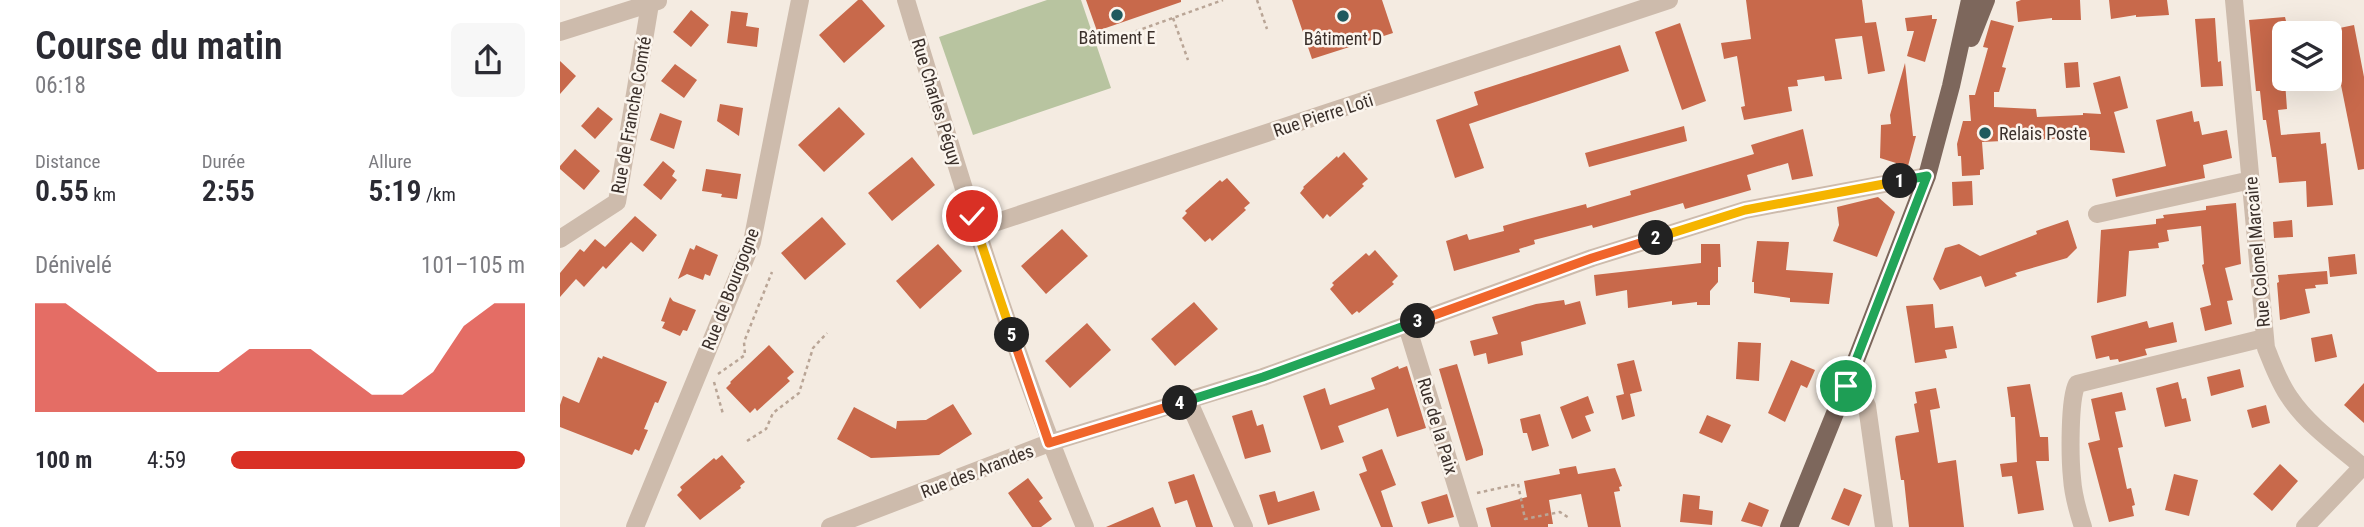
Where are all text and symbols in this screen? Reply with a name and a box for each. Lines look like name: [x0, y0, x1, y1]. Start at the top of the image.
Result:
marker: Bâtiment E: [1109, 7, 1125, 23]
marker: Bâtiment D: [1335, 8, 1351, 24]
map controls: [2272, 21, 2342, 91]
button: layers: [2272, 21, 2342, 91]
button: share: [451, 23, 525, 97]
text: Course du matin: [35, 24, 283, 68]
place label: Bâtiment E: [1078, 27, 1156, 48]
place label: Bâtiment D: [1304, 28, 1382, 49]
street label: Rue de Franche Comté: [607, 35, 655, 195]
street label: Rue Charles Péguy: [908, 36, 967, 169]
text: 06:18: [35, 72, 86, 99]
street label: Rue Pierre Loti: [1270, 89, 1376, 141]
place label: Relais Poste: [1999, 123, 2087, 144]
marker: Relais Poste: [1977, 125, 1993, 141]
text: Distance: [35, 150, 100, 173]
text: Durée: [202, 150, 245, 173]
text: Allure: [368, 150, 412, 173]
pin: 1: [1882, 164, 1918, 198]
text: 1: [1895, 169, 1904, 192]
text: 0.55: [35, 173, 89, 208]
text: 2:55: [202, 173, 255, 208]
text: 5:19: [368, 173, 422, 208]
street label: Rue Colonel Marcaire: [2240, 176, 2274, 328]
text: km: [89, 183, 116, 206]
text: /km: [422, 183, 456, 206]
pin: [942, 186, 1002, 246]
icon: check: [953, 197, 991, 235]
pin: 2: [1638, 220, 1674, 256]
street label: Rue de Bourgogne: [697, 225, 763, 353]
text: 2: [1651, 226, 1660, 249]
text: Dénivelé: [35, 252, 112, 279]
text: 101–105 m: [421, 252, 525, 279]
pin: 3: [1400, 304, 1436, 338]
text: 3: [1413, 309, 1422, 332]
pin: 5: [994, 318, 1030, 352]
text: 5: [1007, 323, 1016, 346]
pin: [1816, 356, 1876, 416]
icon: arrive: [1827, 367, 1865, 405]
street label: Rue de la Paix: [1413, 375, 1463, 477]
pin: 4: [1162, 386, 1198, 420]
text: 4: [1175, 391, 1184, 414]
street label: Rue des Arandes: [918, 440, 1036, 502]
text: 100 m: [35, 447, 92, 474]
text: 4:59: [147, 447, 186, 474]

